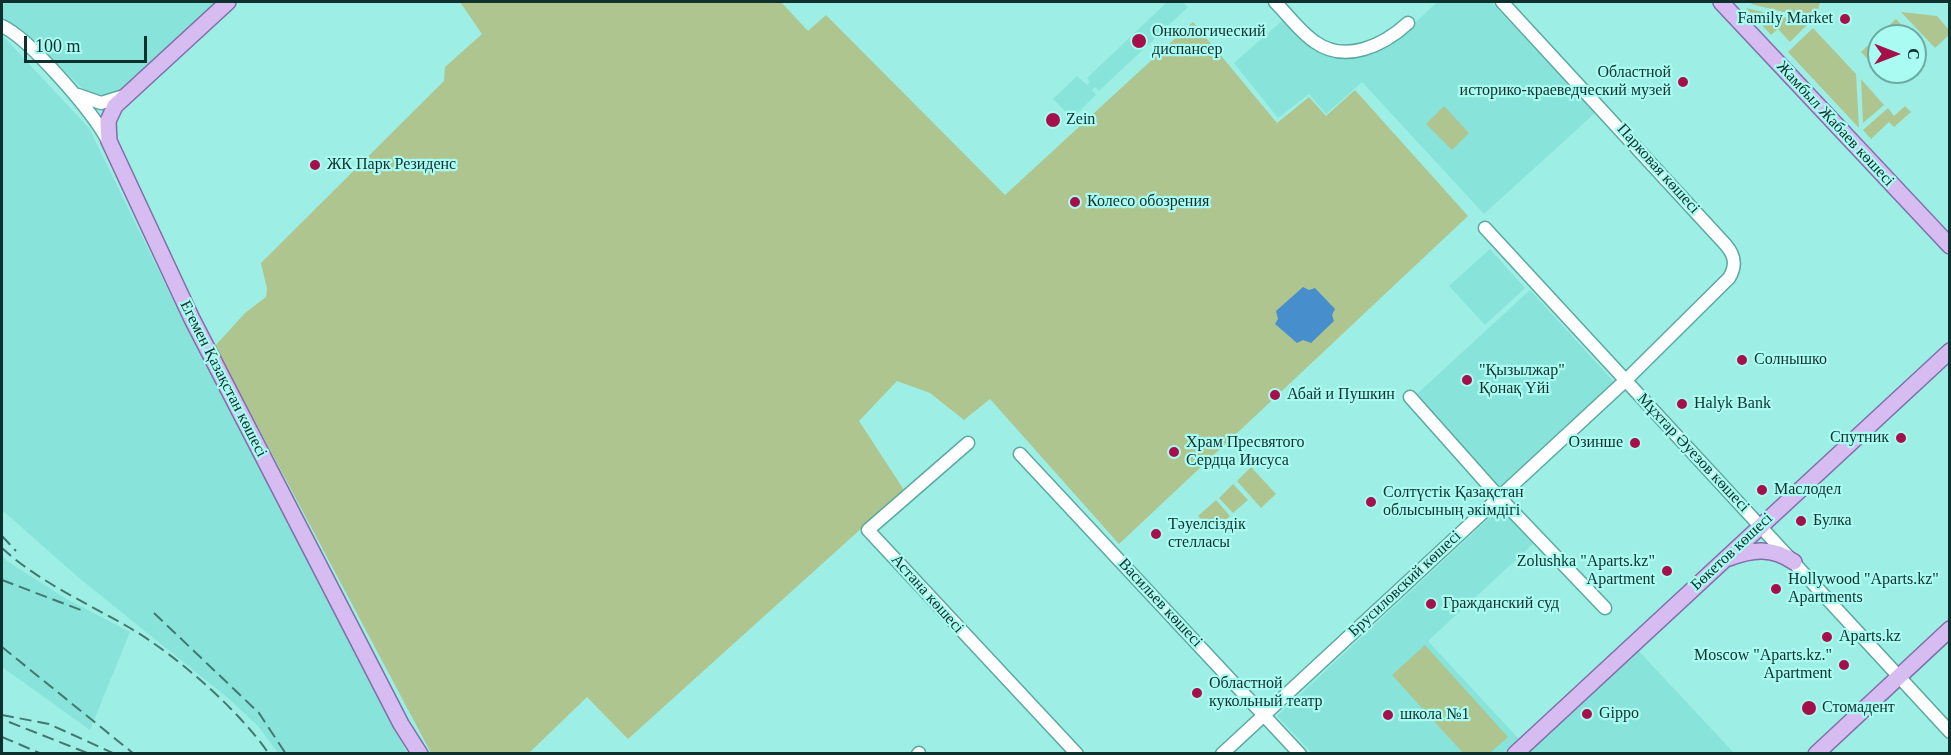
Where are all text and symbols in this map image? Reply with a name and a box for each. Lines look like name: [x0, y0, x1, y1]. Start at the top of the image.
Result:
place label: Family Мarket: [1737, 9, 1833, 29]
marker: Family Мarket: [1838, 12, 1852, 26]
place label: Онкологический диспансер: [1152, 22, 1266, 60]
scale bar: [27, 24, 150, 62]
north arrow: [1867, 24, 1927, 84]
marker: Онкологический диспансер: [1130, 32, 1148, 50]
text: 100 m: [35, 36, 81, 56]
text: С: [1905, 48, 1922, 60]
street label: Жамбыл Жабаев көшесі: [1772, 57, 1898, 191]
place label: Oбластной историко-краеведческий музей: [1460, 63, 1671, 101]
marker: Oбластной историко-краеведческий музей: [1676, 75, 1690, 89]
place label: Zein: [1066, 110, 1095, 130]
marker: Zein: [1044, 111, 1062, 129]
street label: Парковая көшесі: [1613, 120, 1703, 218]
place label: ЖК Парк Резиденс: [327, 155, 456, 175]
marker: ЖК Парк Резиденс: [308, 158, 322, 172]
place label: Колесо обозрения: [1087, 192, 1209, 212]
marker: Колесо обозрения: [1068, 195, 1082, 209]
street label: Егемен Қазақстан көшесі: [175, 298, 271, 460]
place label: Солнышко: [1754, 350, 1827, 370]
marker: Солнышко: [1735, 353, 1749, 367]
place label: "Қызылжар" Қонақ Үйі: [1479, 361, 1565, 399]
marker: "Қызылжар" Қонақ Үйі: [1460, 373, 1474, 387]
place label: Абай и Пушкин: [1287, 385, 1395, 405]
marker: Абай и Пушкин: [1268, 388, 1282, 402]
street label: Мұхтар Әуезов көшесі: [1633, 390, 1753, 516]
place label: Halyk Bank: [1694, 394, 1771, 414]
marker: Halyk Bank: [1675, 397, 1689, 411]
place label: Спутник: [1830, 428, 1889, 448]
marker: Спутник: [1894, 431, 1908, 445]
place label: Храм Пресвятого Сердца Иисуса: [1186, 433, 1305, 471]
place label: Озинше: [1569, 433, 1623, 453]
marker: Озинше: [1628, 436, 1642, 450]
marker: Храм Пресвятого Сердца Иисуса: [1167, 445, 1181, 459]
place label: Маслодел: [1774, 480, 1841, 500]
place label: Солтүстік Қазақстан облысының әкімдігі: [1383, 483, 1524, 521]
marker: Маслодел: [1755, 483, 1769, 497]
marker: Солтүстік Қазақстан облысының әкімдігі: [1364, 495, 1378, 509]
street label: Бөкетов көшесі: [1687, 509, 1777, 595]
place label: Булка: [1813, 511, 1852, 531]
marker: Булка: [1794, 514, 1808, 528]
place label: Тәуелсіздік стелласы: [1168, 515, 1246, 553]
marker: Тәуелсіздік стелласы: [1149, 527, 1163, 541]
street label: Брусиловский көшесі: [1345, 527, 1465, 641]
street label: Астана көшесі: [887, 551, 967, 637]
place label: Zolushka "Aparts.kz" Apartment: [1517, 552, 1655, 590]
street label: Васильев көшесі: [1114, 555, 1206, 651]
marker: Zolushka "Aparts.kz" Apartment: [1660, 564, 1674, 578]
place label: Hollywood "Aparts.kz" Apartments: [1788, 570, 1939, 608]
marker: Hollywood "Aparts.kz" Apartments: [1769, 582, 1783, 596]
place label: Гражданский суд: [1443, 594, 1559, 614]
marker: Гражданский суд: [1424, 597, 1438, 611]
place label: Aparts.kz: [1839, 627, 1901, 647]
marker: Aparts.kz: [1820, 630, 1834, 644]
place label: Moscow "Aparts.kz." Apartment: [1694, 646, 1832, 684]
marker: Moscow "Aparts.kz." Apartment: [1837, 658, 1851, 672]
place label: Областной кукольный театр: [1209, 674, 1323, 712]
marker: Областной кукольный театр: [1190, 686, 1204, 700]
place label: Стомадент: [1822, 698, 1895, 718]
marker: Стомадент: [1800, 699, 1818, 717]
place label: Gippo: [1599, 704, 1639, 724]
place label: школа №1: [1400, 705, 1469, 725]
marker: Gippo: [1580, 707, 1594, 721]
marker: школа №1: [1381, 708, 1395, 722]

